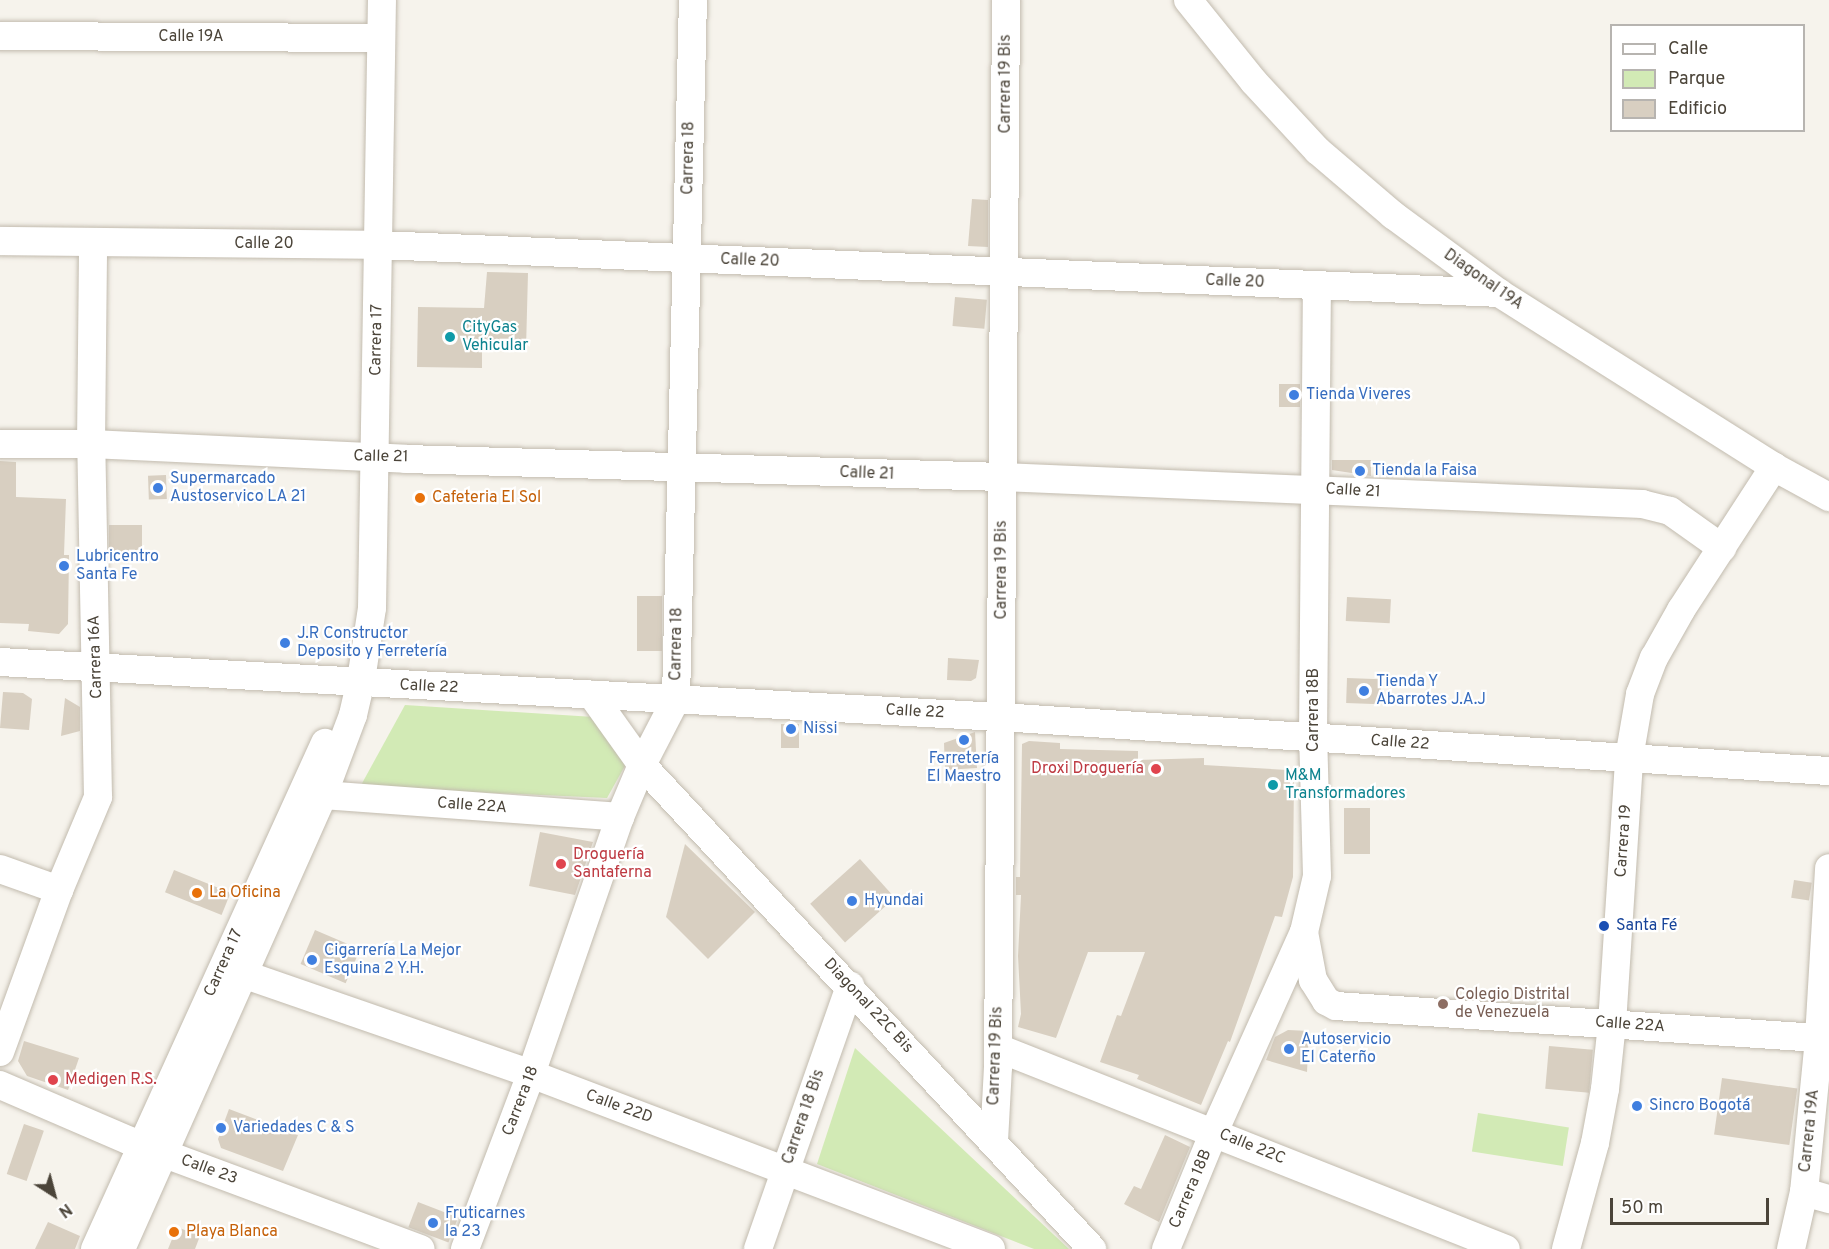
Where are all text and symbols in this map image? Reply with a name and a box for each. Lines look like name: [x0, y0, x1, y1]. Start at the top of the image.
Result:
legend: [1610, 24, 1805, 132]
street label: Calle 19A: [158, 27, 224, 47]
street label: Carrera 19 Bis: [996, 34, 1016, 134]
text: Calle: [1668, 38, 1708, 61]
text: Parque: [1668, 68, 1725, 91]
text: Edificio: [1668, 98, 1727, 121]
street label: Carrera 18: [679, 121, 699, 195]
street label: Calle 20: [234, 234, 294, 254]
street label: Diagonal 19A: [1440, 246, 1526, 314]
street label: Calle 20: [720, 250, 780, 272]
street label: Calle 20: [1205, 271, 1265, 293]
street label: Carrera 17: [367, 304, 387, 376]
place label: CityGas Vehicular: [462, 318, 528, 356]
marker: CityGas Vehicular: [443, 330, 457, 344]
place label: Tienda Viveres: [1306, 385, 1412, 405]
marker: Tienda Viveres: [1287, 388, 1301, 402]
street label: Calle 21: [353, 447, 409, 467]
place label: Tienda la Faisa: [1372, 461, 1477, 481]
street label: Calle 21: [839, 463, 895, 485]
marker: Tienda la Faisa: [1353, 464, 1367, 478]
place label: Supermarcado Austoservico LA 21: [170, 469, 307, 507]
street label: Calle 21: [1325, 480, 1381, 502]
marker: Supermarcado Austoservico LA 21: [151, 481, 165, 495]
place label: Cafeteria El Sol: [432, 488, 541, 508]
marker: Cafeteria El Sol: [413, 491, 427, 505]
street label: Carrera 19 Bis: [992, 520, 1012, 620]
place label: Lubricentro Santa Fe: [76, 547, 159, 585]
marker: Lubricentro Santa Fe: [57, 559, 71, 573]
street label: Carrera 18: [667, 607, 687, 681]
street label: Carrera 16A: [85, 615, 107, 699]
place label: J.R Constructor Deposito y Ferretería: [297, 624, 447, 662]
marker: J.R Constructor Deposito y Ferretería: [278, 636, 292, 650]
street label: Carrera 18B: [1304, 668, 1324, 752]
place label: Tienda Y Abarrotes J.A.J: [1376, 672, 1486, 710]
street label: Calle 22: [399, 676, 459, 698]
marker: Tienda Y Abarrotes J.A.J: [1357, 684, 1371, 698]
street label: Calle 22: [885, 701, 945, 723]
place label: Nissi: [803, 719, 837, 739]
marker: Nissi: [784, 722, 798, 736]
street label: Calle 22: [1370, 731, 1430, 755]
marker: Ferretería El Maestro: [957, 733, 971, 747]
place label: Ferretería El Maestro: [927, 749, 1001, 787]
place label: Droxi Droguería: [1031, 759, 1144, 779]
marker: Droxi Droguería: [1149, 762, 1163, 776]
place label: M&M Transformadores: [1285, 766, 1406, 804]
marker: M&M Transformadores: [1266, 778, 1280, 792]
street label: Calle 22A: [436, 794, 508, 818]
street label: Carrera 19: [1612, 804, 1636, 878]
place label: Droguería Santaferna: [573, 845, 652, 883]
marker: Droguería Santaferna: [554, 857, 568, 871]
place label: La Oficina: [209, 883, 281, 903]
marker: La Oficina: [190, 886, 204, 900]
place label: Hyundai: [864, 891, 924, 911]
marker: Hyundai: [845, 894, 859, 908]
place label: Santa Fé: [1616, 916, 1677, 936]
marker: Santa Fé: [1597, 919, 1611, 933]
street label: Carrera 17: [201, 926, 247, 1000]
place label: Cigarrería La Mejor Esquina 2 Y.H.: [324, 941, 461, 979]
marker: Cigarrería La Mejor Esquina 2 Y.H.: [305, 953, 319, 967]
street label: Diagonal 22C Bis: [819, 955, 917, 1057]
place label: Colegio Distrital de Venezuela: [1455, 985, 1570, 1023]
marker: Colegio Distrital de Venezuela: [1436, 997, 1450, 1011]
street label: Carrera 19 Bis: [985, 1006, 1007, 1106]
street label: Calle 22A: [1594, 1013, 1666, 1037]
place label: Autoservicio El Caterño: [1301, 1030, 1391, 1068]
marker: Autoservicio El Caterño: [1282, 1042, 1296, 1056]
street label: Carrera 18: [499, 1063, 543, 1139]
street label: Carrera 18 Bis: [779, 1067, 829, 1167]
place label: Medigen R.S.: [65, 1070, 157, 1090]
marker: Medigen R.S.: [46, 1073, 60, 1087]
street label: Calle 22D: [583, 1086, 655, 1128]
street label: Carrera 19A: [1796, 1088, 1824, 1174]
place label: Sincro Bogotá: [1649, 1096, 1750, 1116]
marker: Sincro Bogotá: [1630, 1099, 1644, 1113]
place label: Variedades C & S: [233, 1118, 355, 1138]
marker: Variedades C & S: [214, 1121, 228, 1135]
street label: Calle 22C: [1216, 1125, 1288, 1169]
street label: Carrera 18B: [1166, 1147, 1216, 1231]
street label: Calle 23: [178, 1151, 240, 1189]
north arrow: [24, 1165, 84, 1225]
scale bar: [1613, 1186, 1772, 1224]
text: 50 m: [1621, 1197, 1663, 1220]
text: N: [54, 1198, 75, 1221]
place label: Fruticarnes la 23: [445, 1204, 525, 1242]
marker: Fruticarnes la 23: [426, 1216, 440, 1230]
place label: Playa Blanca: [186, 1222, 278, 1242]
marker: Playa Blanca: [167, 1225, 181, 1239]

